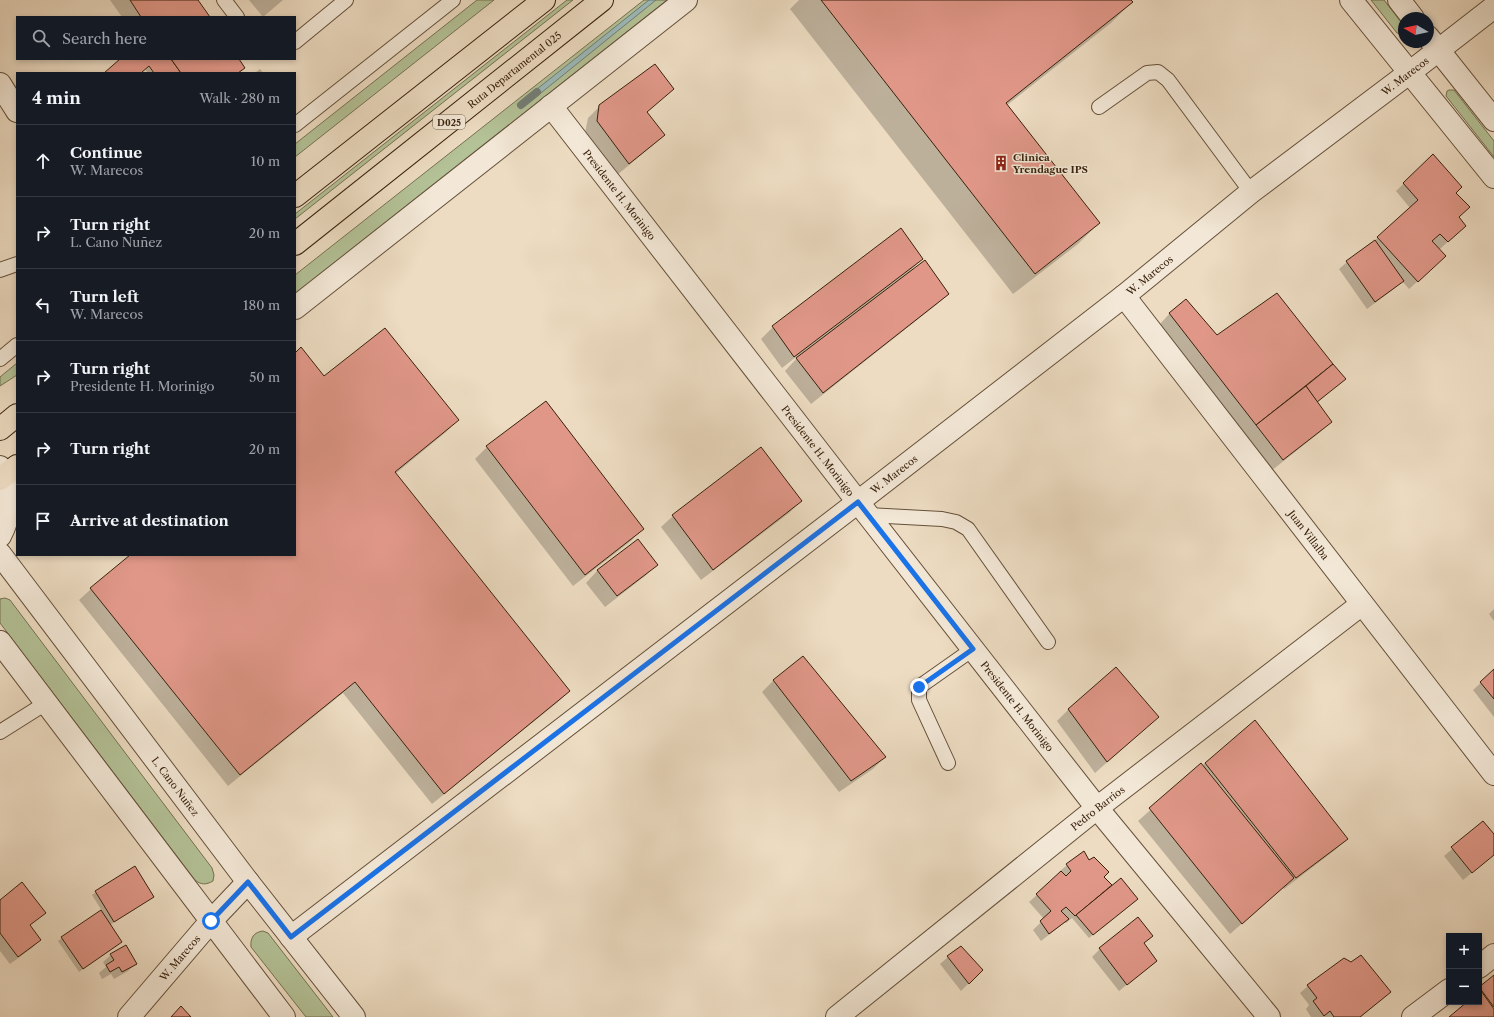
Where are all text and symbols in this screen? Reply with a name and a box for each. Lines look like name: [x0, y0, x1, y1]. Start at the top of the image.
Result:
north arrow: [1398, 12, 1434, 48]
search box: [16, 16, 296, 60]
icon: search: [30, 27, 52, 49]
text: Search here: [62, 29, 147, 48]
street label: Ruta Departamental 025: [465, 29, 564, 111]
street label: W. Marecos: [1378, 54, 1431, 99]
text: 4 min: [32, 88, 81, 108]
text: Walk · 280 m: [199, 90, 280, 106]
road number: D025: [433, 115, 465, 129]
text: Continue: [70, 143, 142, 162]
street label: Presidente H. Morinigo: [580, 147, 659, 243]
icon: ahead: [32, 150, 54, 172]
place label: Clinica Yrendague IPS: [1012, 151, 1088, 176]
text: 10 m: [251, 153, 280, 169]
building icon: Clinica Yrendague IPS: [992, 154, 1010, 172]
text: W. Marecos: [70, 162, 143, 178]
text: Turn right: [70, 215, 150, 234]
icon: right: [32, 222, 54, 244]
text: 20 m: [249, 225, 280, 241]
text: L. Cano Nuñez: [70, 234, 162, 250]
street label: W. Marecos: [1123, 252, 1175, 299]
text: Turn left: [70, 287, 139, 306]
icon: left: [32, 294, 54, 316]
text: 180 m: [243, 297, 280, 313]
text: W. Marecos: [70, 306, 143, 322]
text: Turn right: [70, 359, 150, 378]
icon: right: [32, 366, 54, 388]
text: 50 m: [249, 369, 280, 385]
text: Presidente H. Morinigo: [70, 378, 215, 394]
street label: Presidente H. Morinigo: [779, 403, 857, 499]
icon: right: [32, 438, 54, 460]
text: Turn right: [70, 439, 150, 458]
text: 20 m: [249, 441, 280, 457]
street label: W. Marecos: [867, 452, 920, 497]
street label: Juan Villalba: [1284, 506, 1333, 563]
icon: arrive: [32, 510, 54, 532]
text: Arrive at destination: [70, 511, 229, 530]
street label: Presidente H. Morinigo: [978, 658, 1057, 754]
route end: [910, 678, 928, 696]
street label: L. Cano Nuñez: [149, 754, 202, 818]
street label: Pedro Barrios: [1068, 783, 1127, 833]
route start: [202, 912, 220, 930]
street label: W. Marecos: [156, 932, 203, 984]
map controls: [1446, 933, 1482, 1005]
button: +: [1446, 933, 1482, 969]
button: −: [1446, 969, 1482, 1005]

